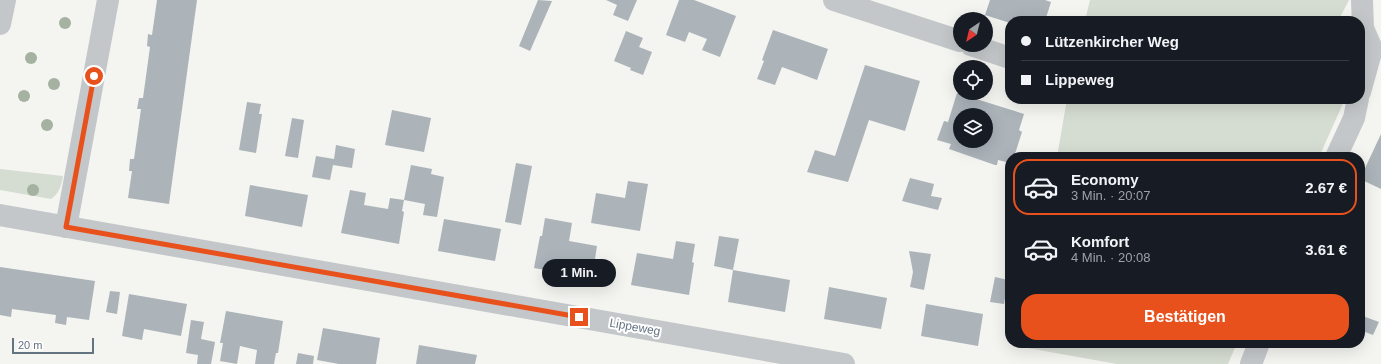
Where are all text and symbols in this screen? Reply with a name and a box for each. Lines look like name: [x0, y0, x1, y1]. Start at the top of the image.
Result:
north arrow: [953, 12, 993, 52]
map controls: [953, 12, 993, 148]
text: Lützenkircher Weg: [1045, 33, 1179, 50]
button: locate: [953, 60, 993, 100]
route start: [85, 67, 103, 85]
text: Lippeweg: [1045, 71, 1114, 88]
button: layers: [953, 108, 993, 148]
icon: car: [1023, 169, 1059, 205]
text: Economy: [1071, 171, 1139, 188]
text: 2.67 €: [1305, 179, 1347, 196]
text: 3 Min. · 20:07: [1071, 188, 1151, 203]
icon: car: [1023, 231, 1059, 267]
text: Komfort: [1071, 233, 1129, 250]
text: 3.61 €: [1305, 241, 1347, 258]
text: 4 Min. · 20:08: [1071, 250, 1151, 265]
callout: 1 Min.: [542, 259, 616, 287]
text: 1 Min.: [561, 265, 597, 280]
button: Bestätigen: [1021, 294, 1349, 340]
route end: [570, 308, 588, 326]
street label: Lippeweg: [608, 316, 662, 338]
scale bar: [12, 336, 94, 355]
text: 20 m: [18, 339, 42, 351]

